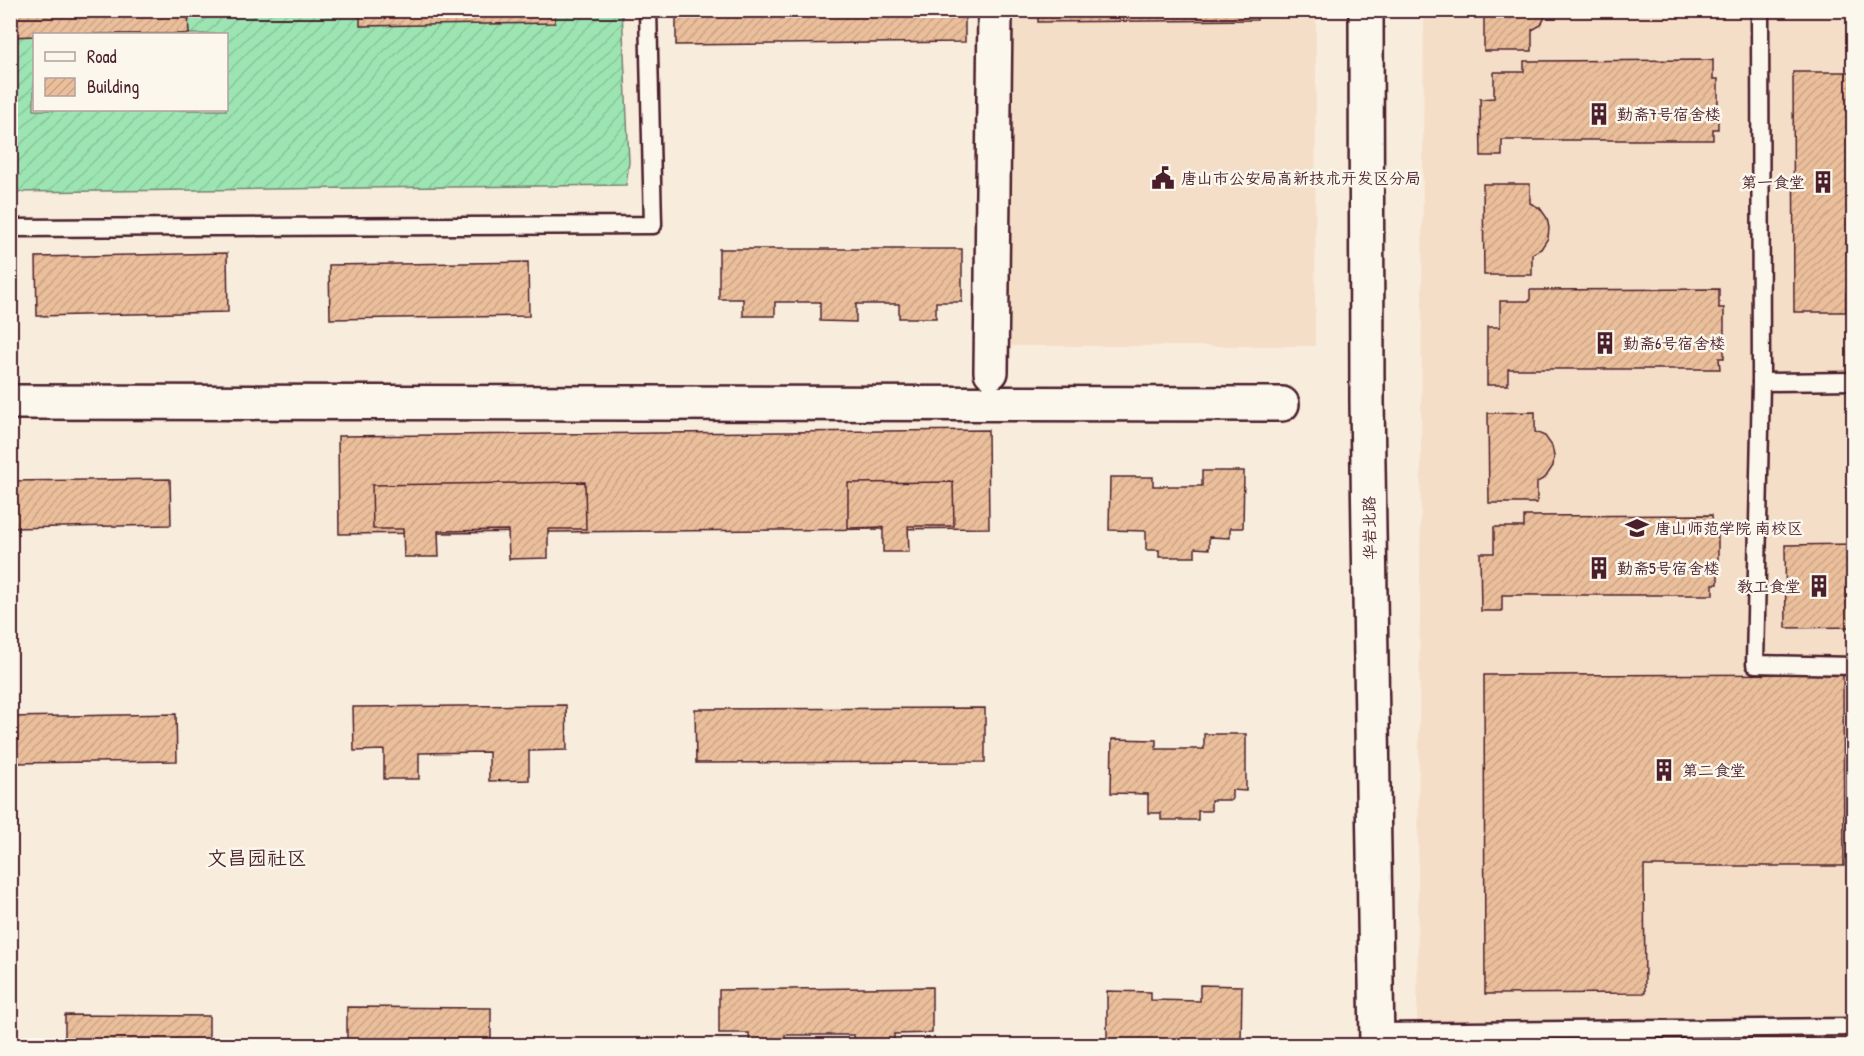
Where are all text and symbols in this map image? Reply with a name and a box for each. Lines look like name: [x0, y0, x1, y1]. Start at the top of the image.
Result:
legend: [33, 33, 228, 111]
text: Road: [87, 44, 117, 69]
text: Building: [87, 74, 139, 99]
building icon: 勤斋7号宿舍楼: [1586, 101, 1612, 127]
place label: 勤斋7号宿舍楼: [1617, 103, 1721, 125]
public building icon: 唐山市公安局高新技术开发区分局: [1150, 165, 1176, 191]
place label: 唐山市公安局高新技术开发区分局: [1181, 167, 1421, 189]
building icon: 第一食堂: [1810, 169, 1836, 195]
place label: 第一食堂: [1741, 171, 1805, 193]
building icon: 勤斋6号宿舍楼: [1592, 330, 1618, 356]
place label: 勤斋6号宿舍楼: [1623, 332, 1725, 354]
street label: 华岩北路: [1357, 496, 1381, 560]
school or university icon: 唐山师范学院 南校区: [1624, 515, 1650, 541]
place label: 唐山师范学院 南校区: [1655, 517, 1803, 539]
building icon: 勤斋5号宿舍楼: [1586, 555, 1612, 581]
place label: 勤斋5号宿舍楼: [1617, 557, 1720, 579]
building icon: 教工食堂: [1806, 573, 1832, 599]
place label: 教工食堂: [1737, 575, 1801, 597]
building icon: 第二食堂: [1651, 757, 1677, 783]
place label: 第二食堂: [1682, 759, 1746, 781]
district label: 文昌园社区: [207, 844, 307, 871]

